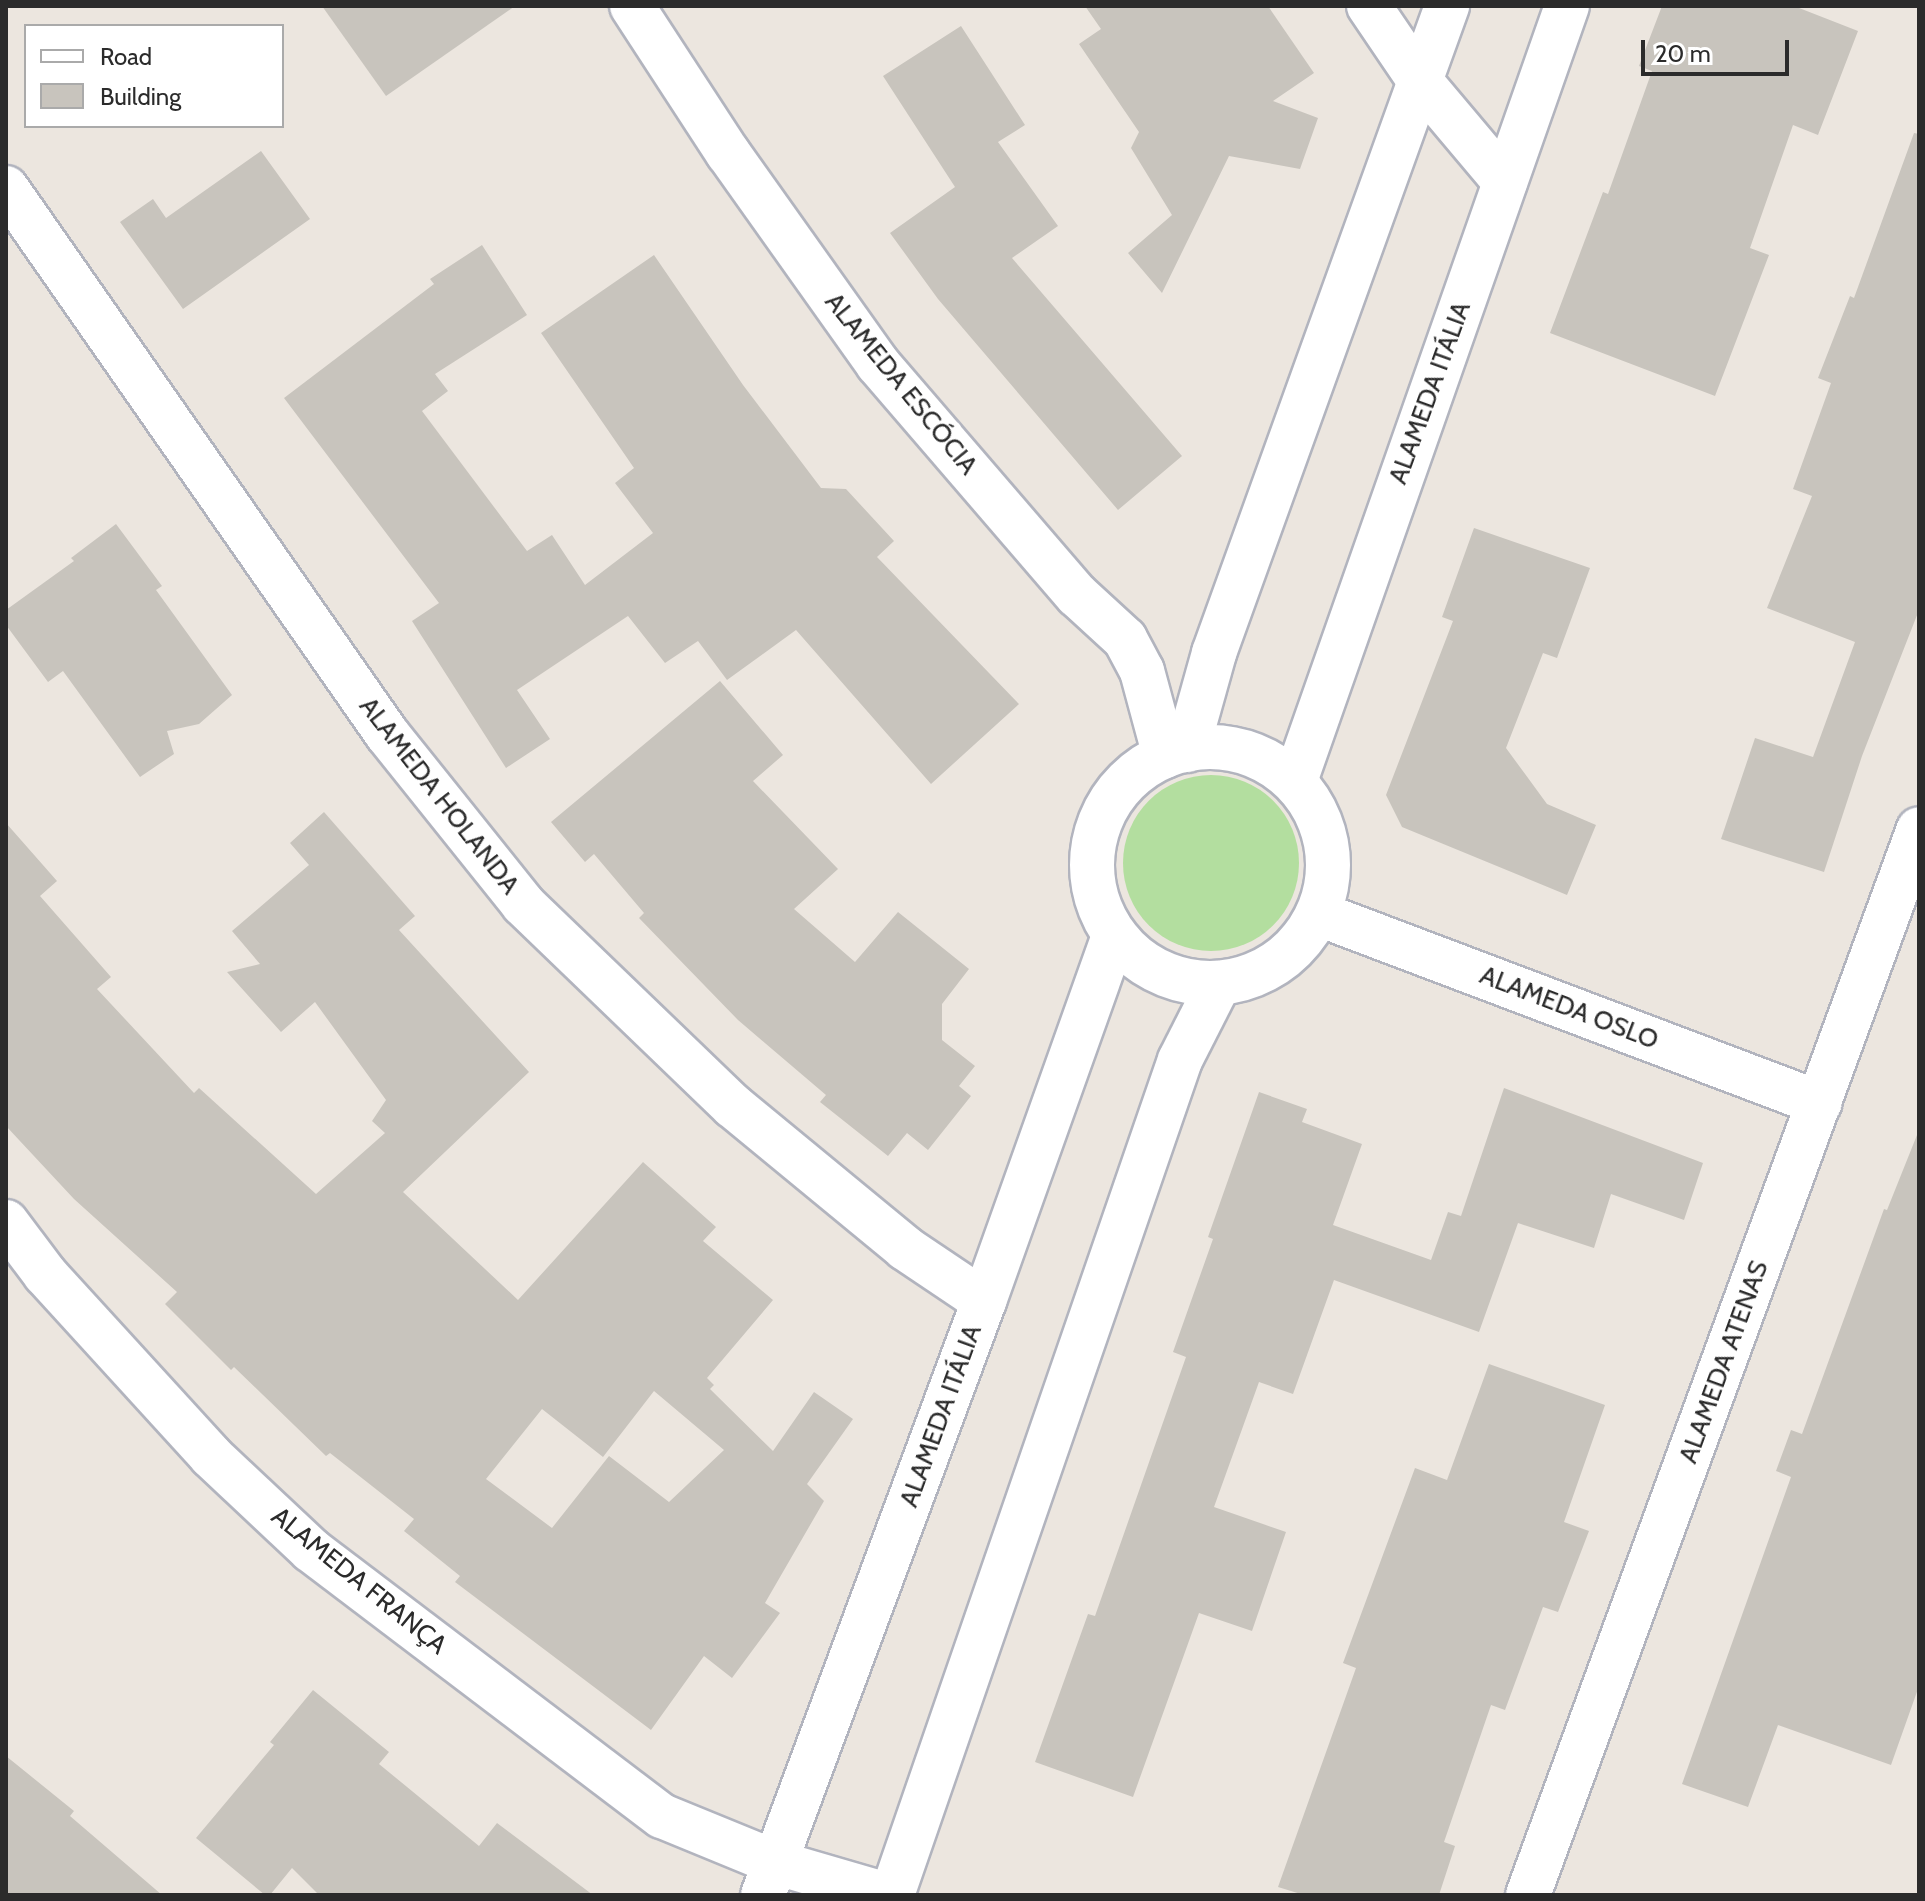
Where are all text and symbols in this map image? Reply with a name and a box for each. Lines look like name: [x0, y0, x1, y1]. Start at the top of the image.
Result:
legend: [24, 24, 284, 128]
scale bar: [1645, 24, 1793, 74]
text: 20 m: [1655, 39, 1711, 68]
text: Road: [100, 42, 152, 71]
text: Building: [100, 82, 181, 111]
street label: ALAMEDA ESCÓCIA: [818, 287, 984, 481]
street label: ALAMEDA ITÁLIA: [1383, 298, 1477, 488]
street label: ALAMEDA HOLANDA: [352, 691, 526, 901]
street label: ALAMEDA OSLO: [1475, 960, 1663, 1056]
street label: ALAMEDA ATENAS: [1673, 1256, 1775, 1468]
street label: ALAMEDA ITÁLIA: [894, 1321, 988, 1511]
street label: ALAMEDA FRANÇA: [265, 1501, 453, 1661]

